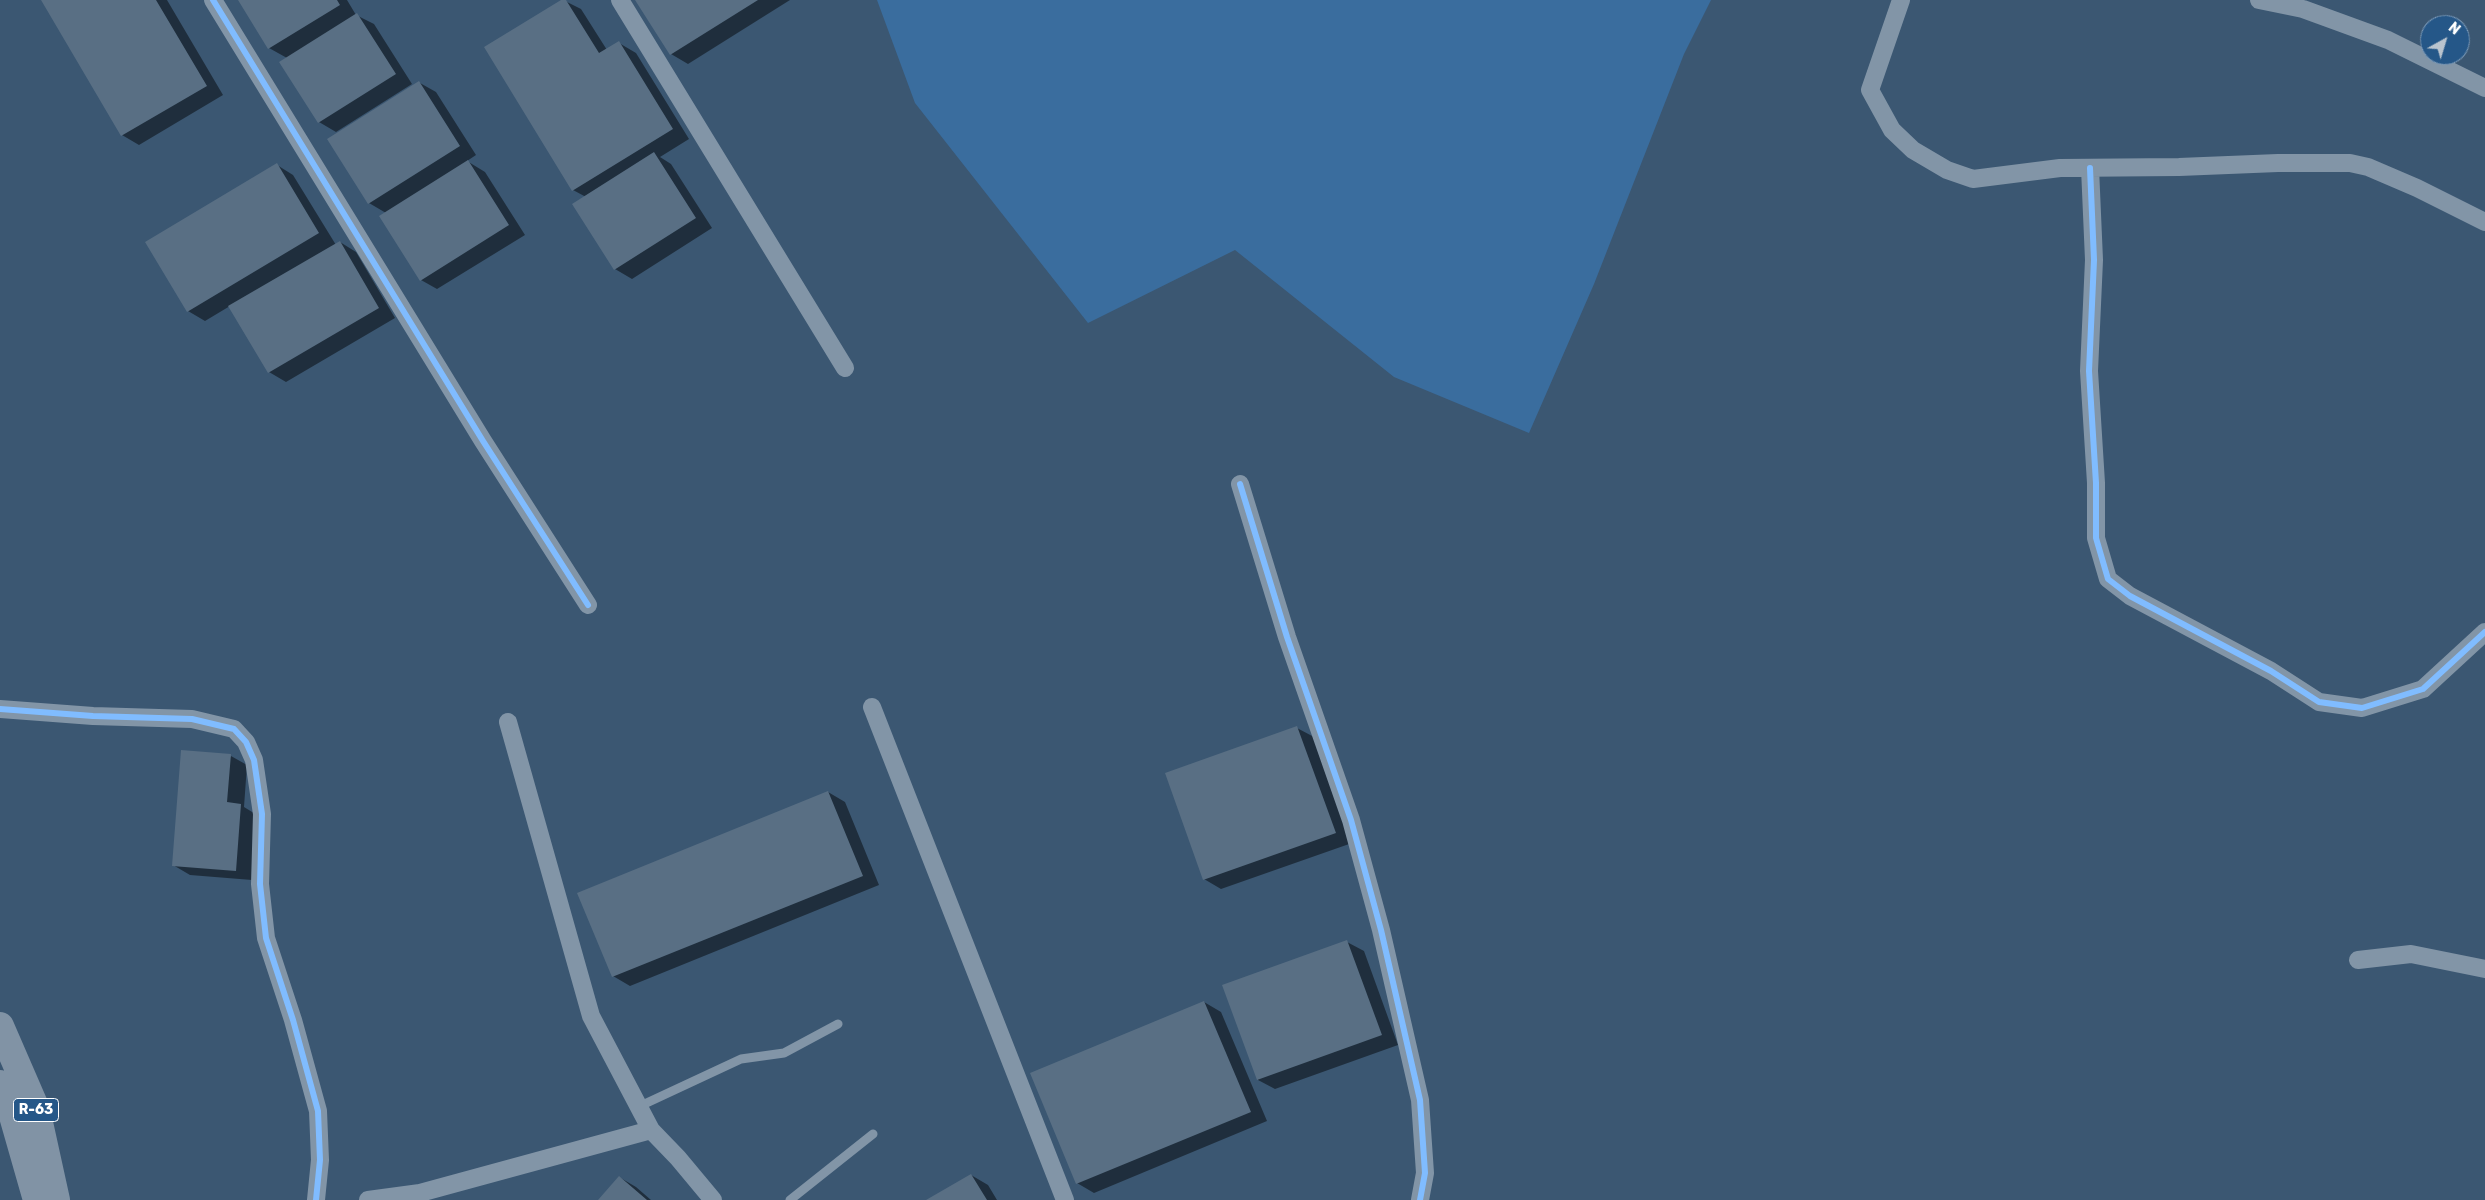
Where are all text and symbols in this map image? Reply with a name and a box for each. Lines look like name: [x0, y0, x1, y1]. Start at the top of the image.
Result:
north arrow: [2420, 15, 2470, 65]
text: N: [2445, 19, 2463, 39]
road number: R-63: [14, 1098, 58, 1122]

